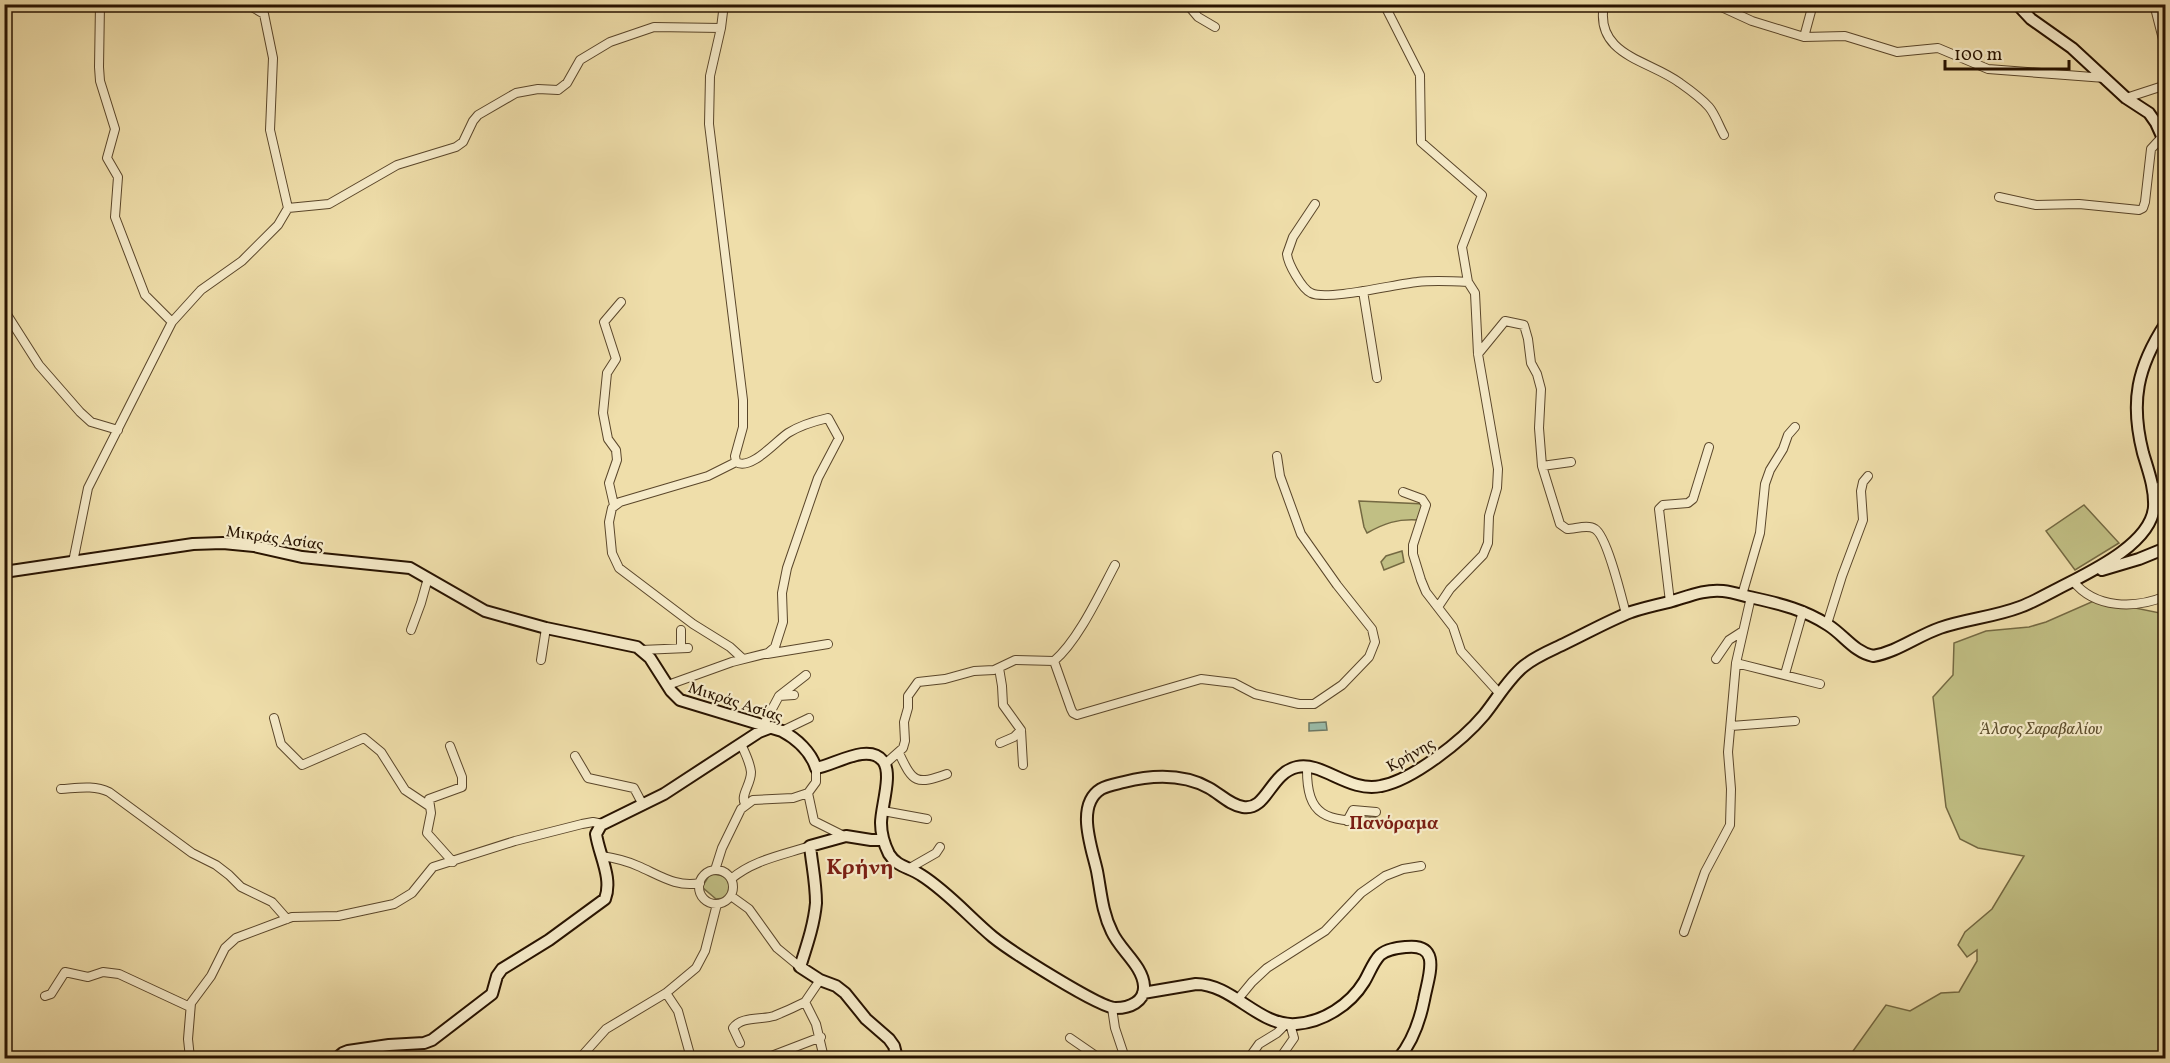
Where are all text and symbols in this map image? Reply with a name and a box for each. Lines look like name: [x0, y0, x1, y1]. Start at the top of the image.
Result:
scale bar: [1945, 33, 2070, 71]
text: 100 m: [1954, 43, 2003, 68]
street label: Μικράς Ασίας: [224, 521, 325, 557]
street label: Μικράς Ασίας: [685, 677, 786, 729]
park label: Άλσος Σαραβαλίου: [1979, 719, 2102, 741]
street label: Κρήνης: [1383, 733, 1439, 778]
district label: Πανόραμα: [1349, 812, 1439, 837]
district label: Κρήνη: [826, 853, 894, 884]

